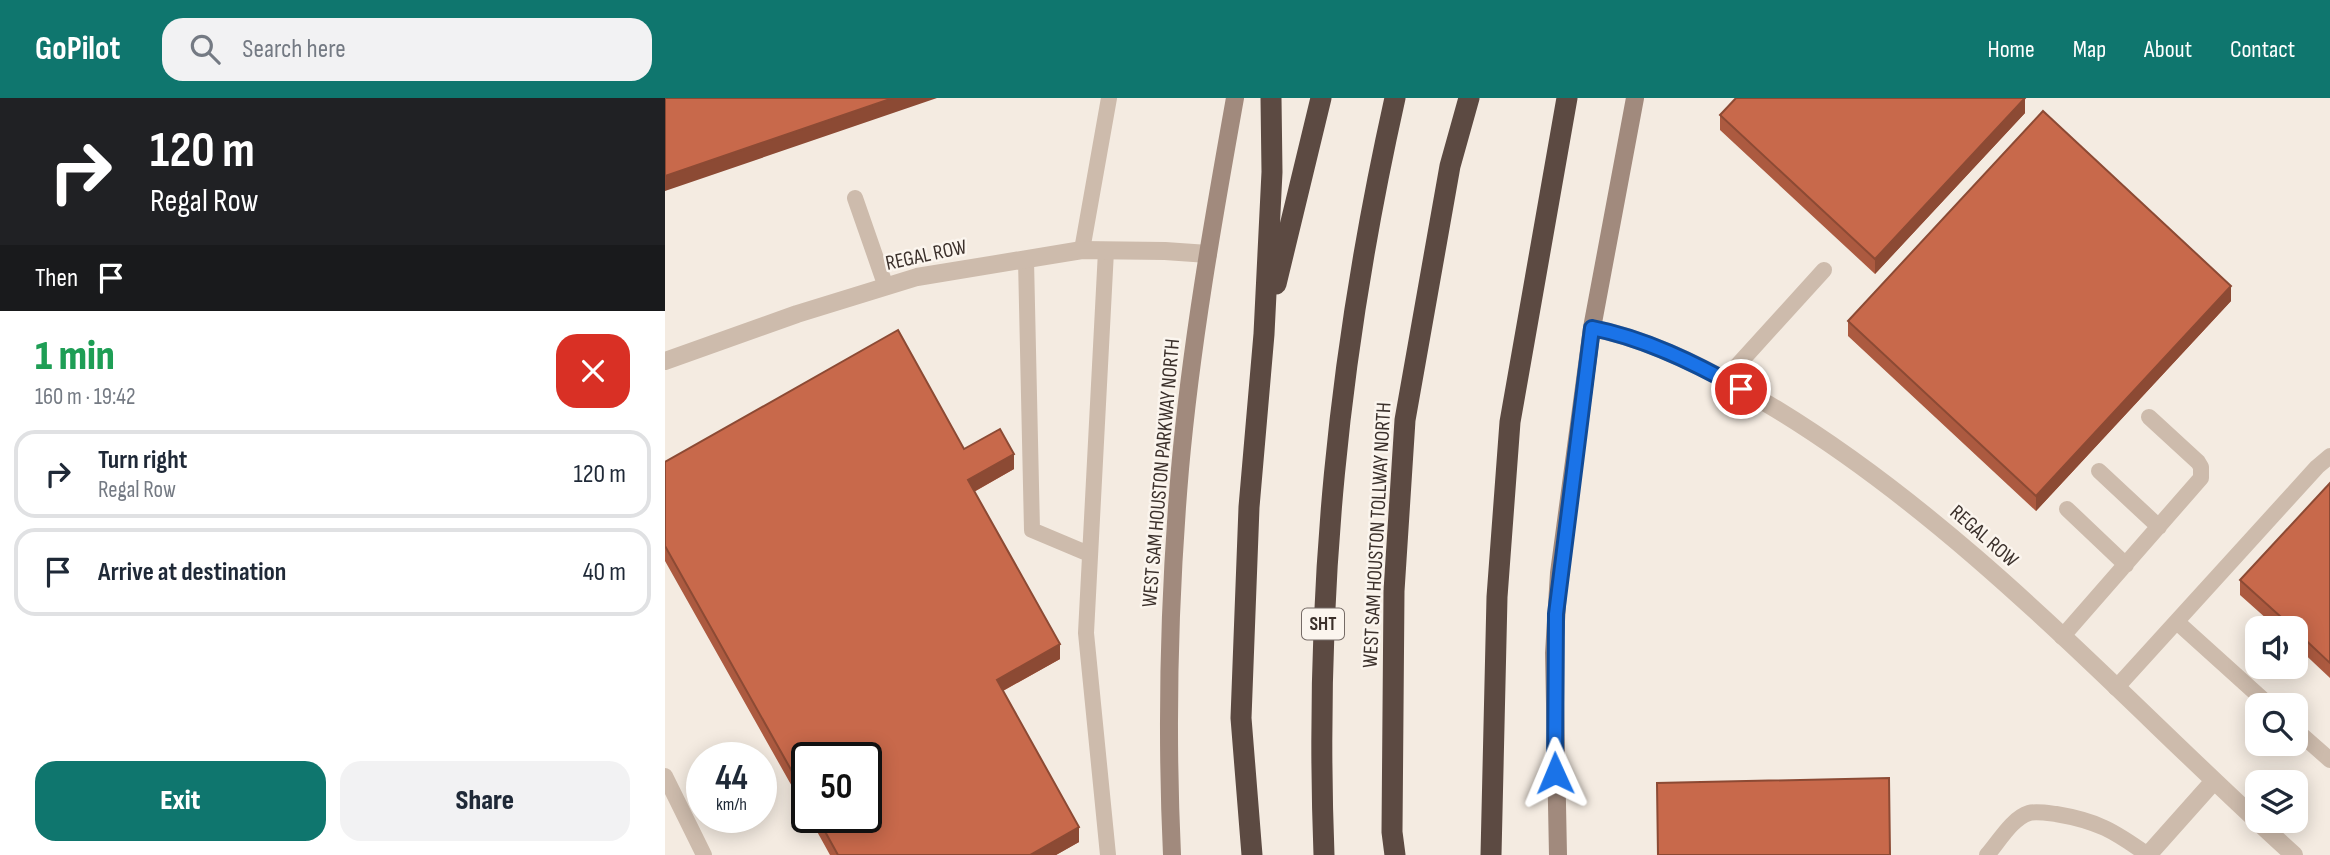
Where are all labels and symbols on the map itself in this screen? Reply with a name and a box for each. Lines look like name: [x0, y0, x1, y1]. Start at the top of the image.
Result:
street label: REGAL ROW: [883, 234, 969, 276]
street label: WEST SAM HOUSTON PARKWAY NORTH: [1137, 338, 1185, 608]
pin: [1711, 359, 1771, 419]
street label: WEST SAM HOUSTON TOLLWAY NORTH: [1358, 402, 1396, 668]
street label: REGAL ROW: [1945, 500, 2023, 573]
road number: SHT: [1302, 608, 1344, 639]
position arrow: [1518, 736, 1592, 810]
speed limit sign: 50: [791, 742, 882, 833]

